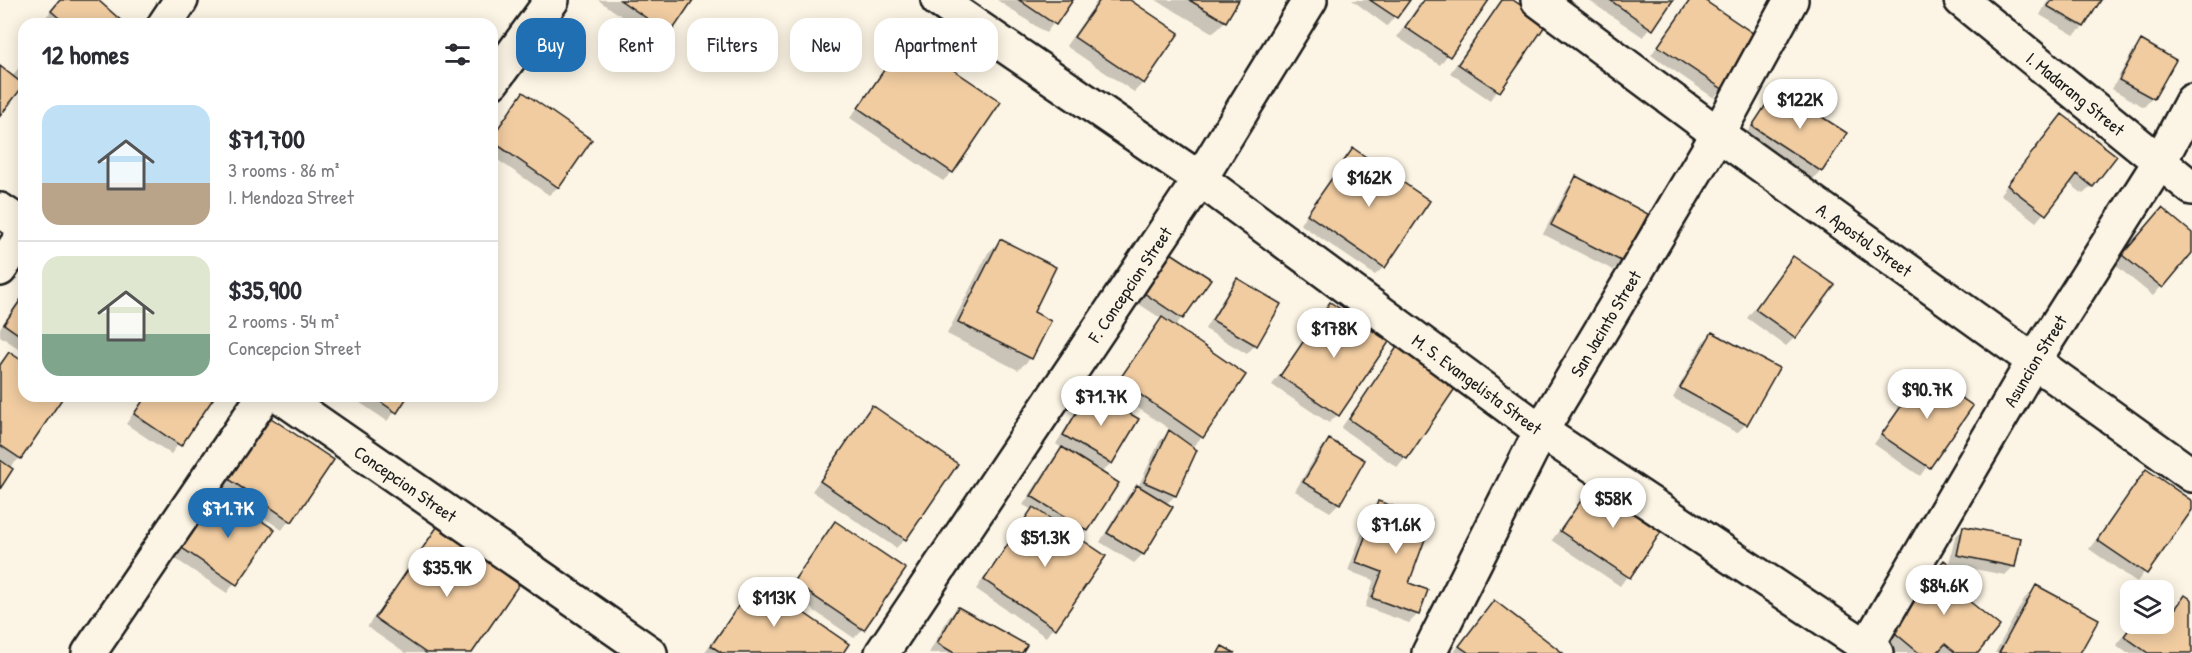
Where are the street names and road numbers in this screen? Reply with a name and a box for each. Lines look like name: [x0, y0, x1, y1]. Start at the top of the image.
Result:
street label: I. Madarang Street: [2021, 46, 2131, 142]
street label: A. Apostol Street: [1812, 197, 1918, 283]
street label: F. Concepcion Street: [1081, 221, 1178, 348]
street label: San Jacinto Street: [1564, 265, 1647, 381]
street label: Asuncion Street: [1997, 309, 2073, 411]
street label: M. S. Evangelista Street: [1407, 328, 1548, 441]
street label: Concepcion Street: [349, 439, 463, 528]

